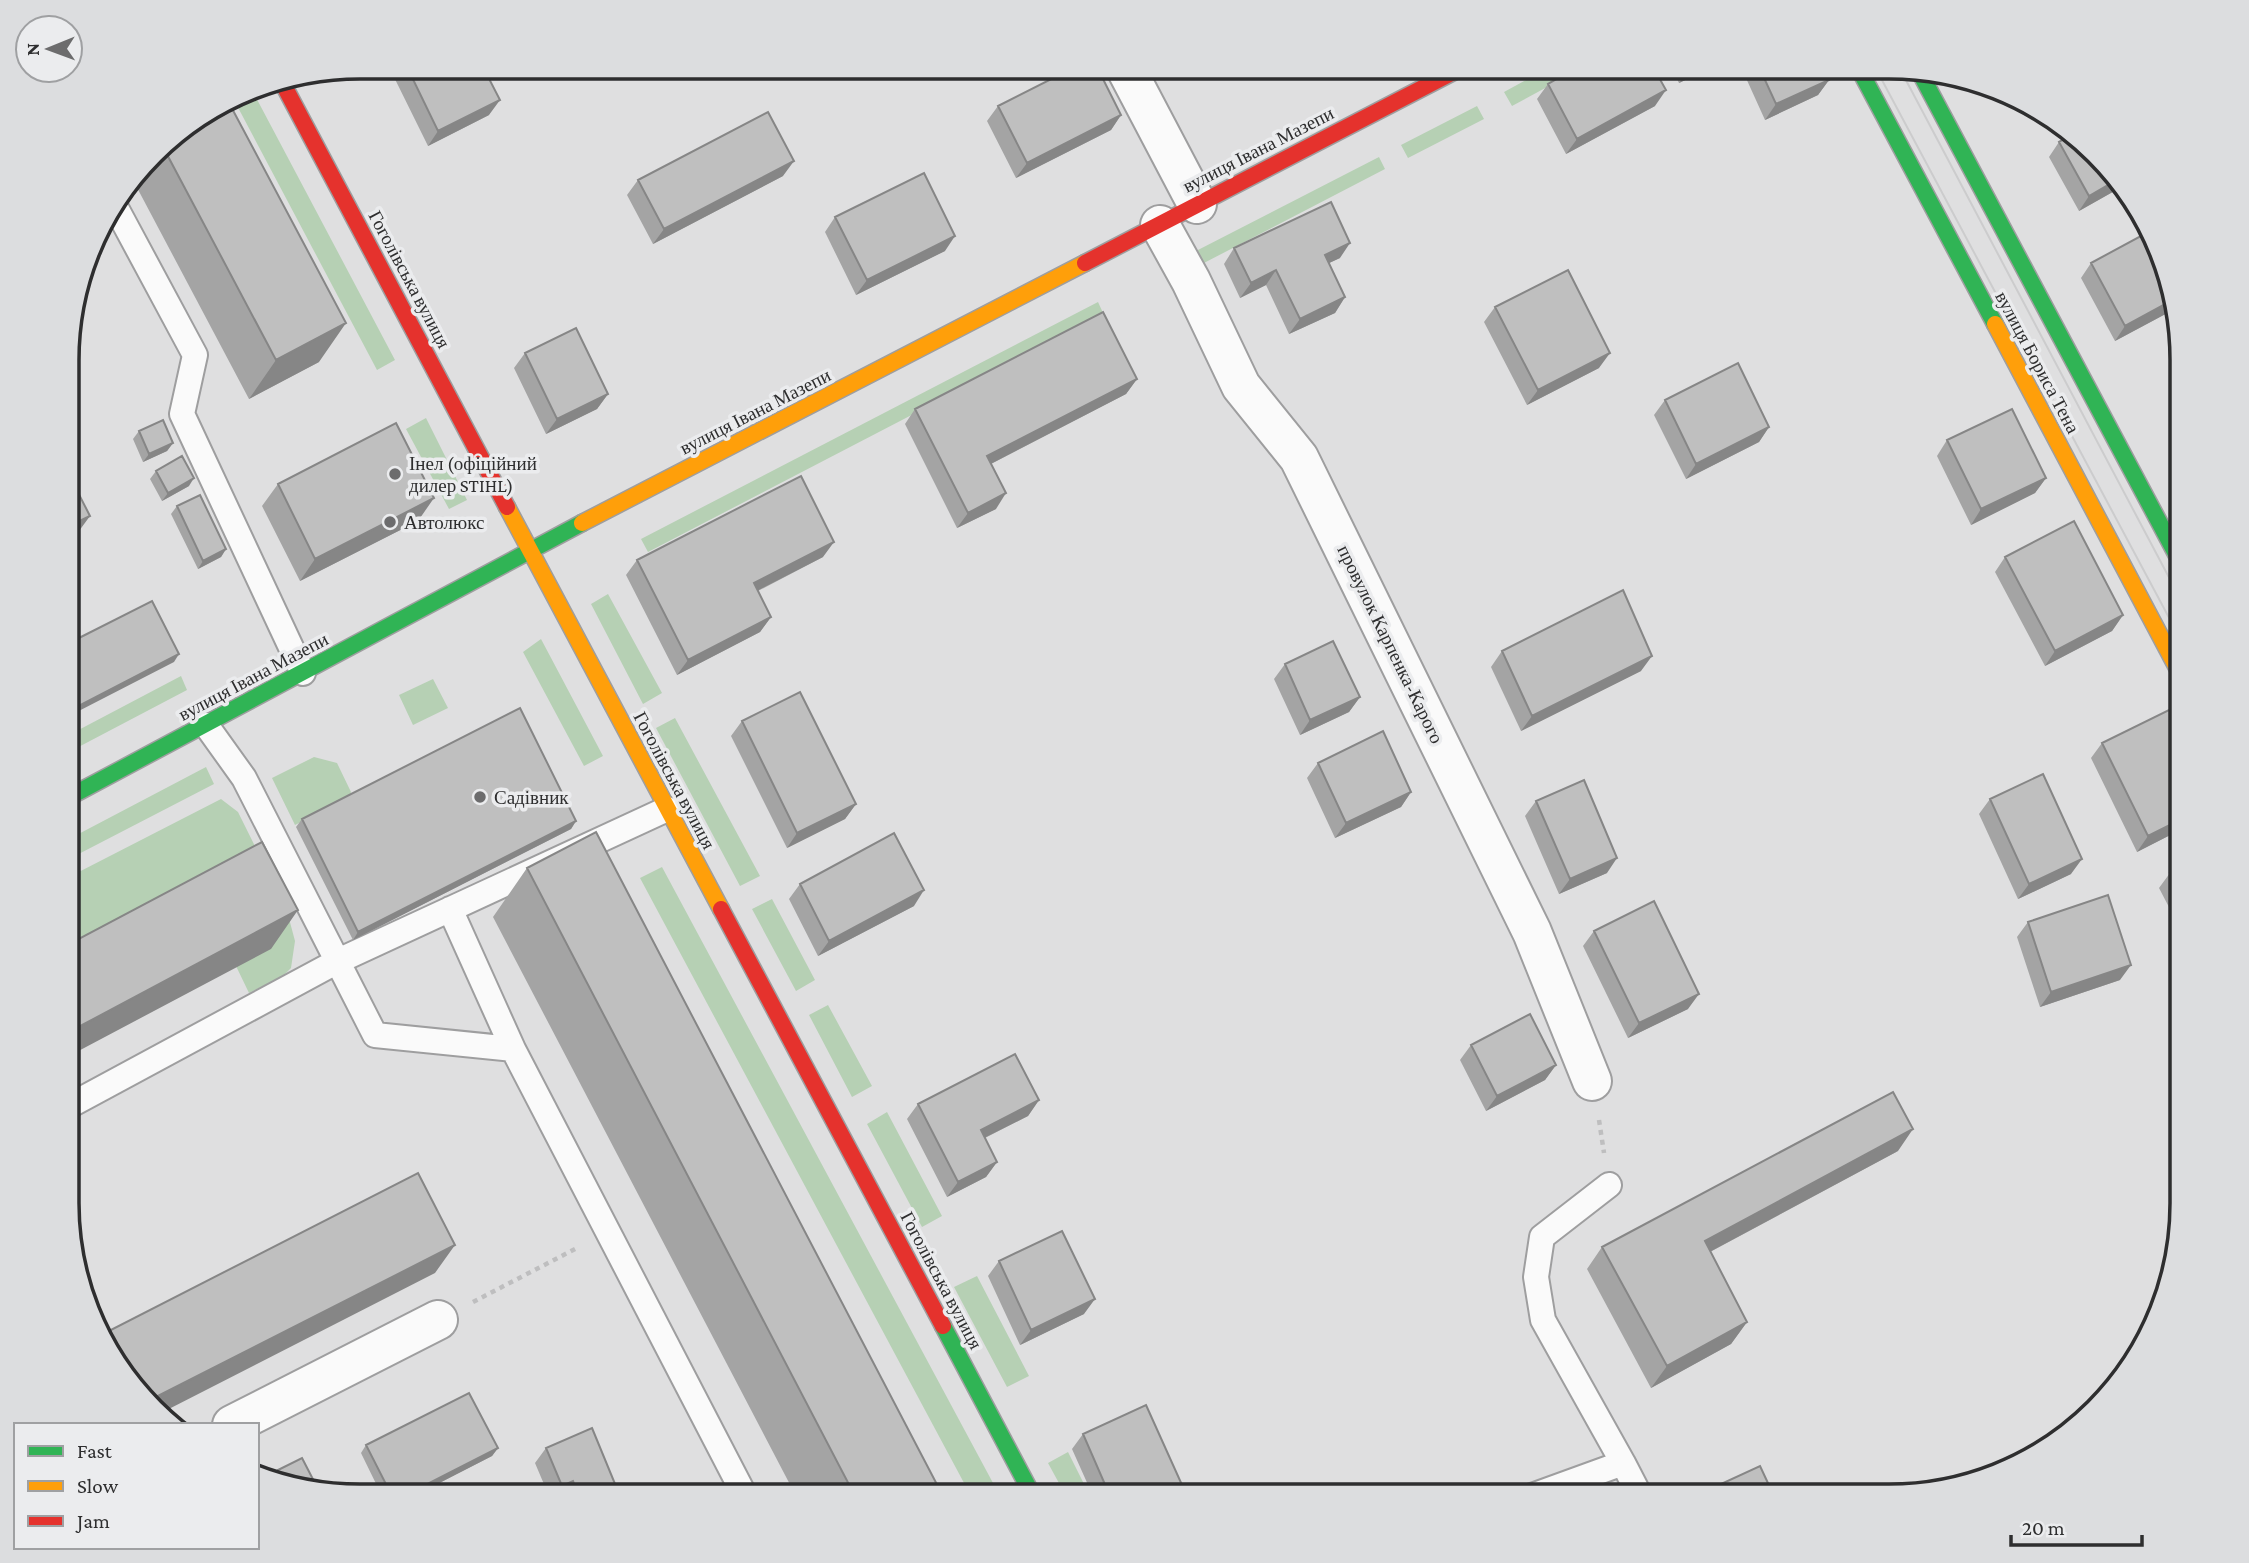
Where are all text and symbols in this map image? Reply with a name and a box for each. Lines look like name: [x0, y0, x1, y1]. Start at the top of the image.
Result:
north arrow: [14, 14, 84, 84]
text: N: [22, 43, 43, 56]
street label: вулиця Івана Мазепи: [1179, 102, 1337, 197]
street label: Гоголівська вулиця: [364, 207, 455, 352]
street label: вулиця Бориса Тена: [1991, 288, 2084, 437]
street label: вулиця Івана Мазепи: [676, 364, 834, 459]
place label: Інел (офіційний дилер STIHL): [409, 453, 537, 497]
marker: Інел (офіційний дилер STIHL): [387, 466, 403, 482]
place label: Автолюкс: [404, 512, 484, 533]
marker: Автолюкс: [382, 514, 398, 530]
street label: провулок Карпенка-Карого: [1333, 542, 1448, 747]
street label: вулиця Івана Мазепи: [175, 628, 332, 725]
street label: Гоголівська вулиця: [629, 708, 720, 853]
place label: Садівник: [494, 787, 569, 808]
marker: Садівник: [472, 789, 488, 805]
street label: Гоголівська вулиця: [896, 1208, 987, 1353]
legend: [14, 1423, 259, 1549]
text: Fast: [77, 1439, 113, 1463]
text: Slow: [77, 1474, 119, 1498]
scale bar: [2011, 1504, 2142, 1548]
text: Jam: [75, 1509, 110, 1533]
text: 20 m: [2022, 1516, 2065, 1540]

